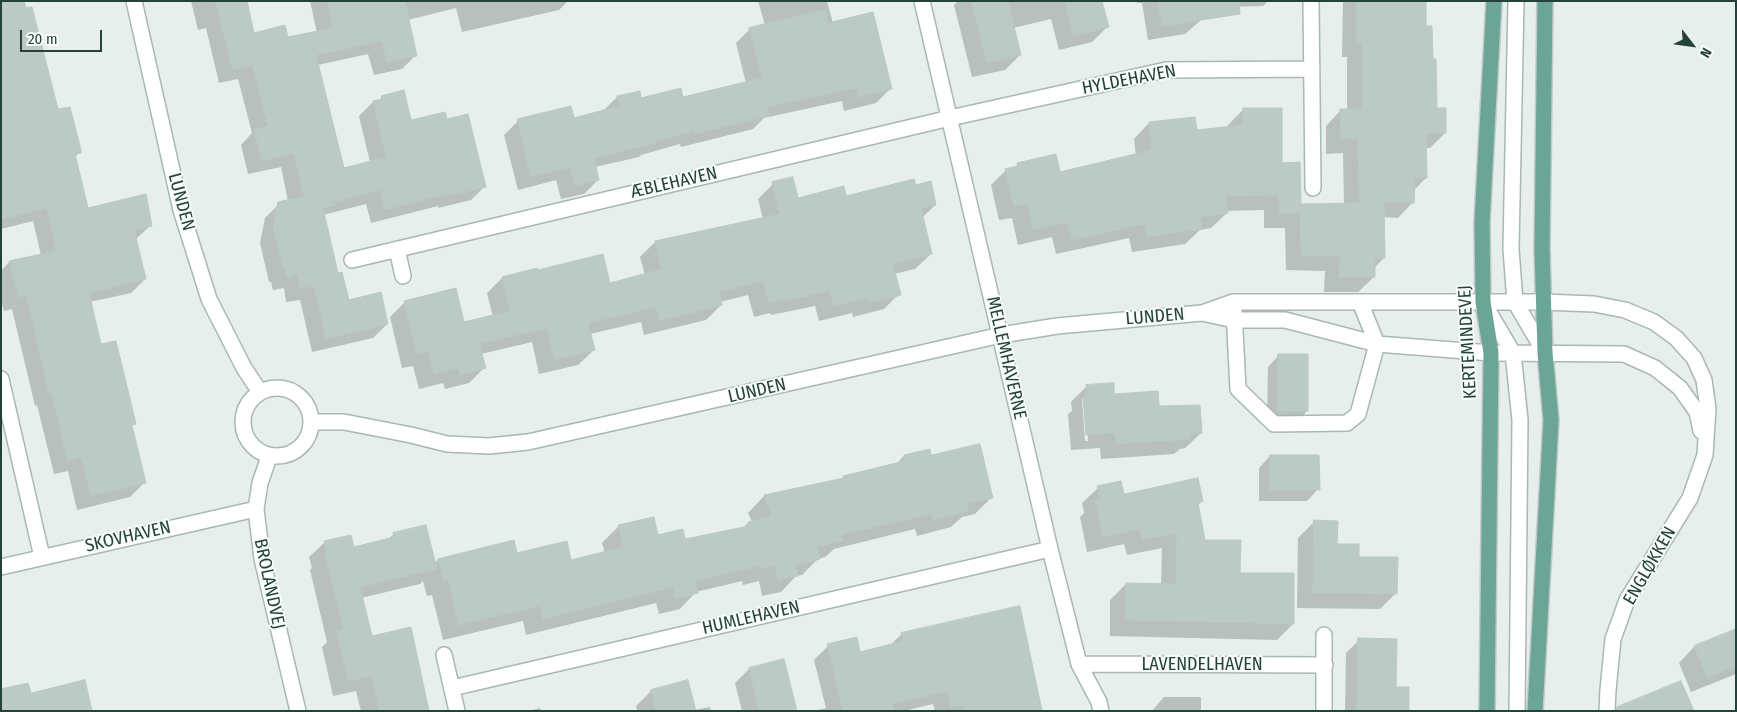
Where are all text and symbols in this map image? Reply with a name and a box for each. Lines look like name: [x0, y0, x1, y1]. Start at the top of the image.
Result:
scale bar: [22, 20, 105, 52]
north arrow: [1667, 20, 1717, 70]
text: 20 m: [28, 30, 58, 48]
text: N: [1696, 45, 1715, 61]
street label: HYLDEHAVEN: [1080, 60, 1178, 100]
street label: ÆBLEHAVEN: [629, 163, 719, 203]
street label: LUNDEN: [163, 171, 199, 233]
street label: KERTEMINDEVEJ: [1454, 285, 1482, 399]
street label: MELLEMHAVERNE: [981, 295, 1031, 421]
street label: LUNDEN: [1125, 304, 1185, 330]
street label: LUNDEN: [726, 374, 788, 408]
street label: SKOVHAVEN: [83, 517, 173, 557]
street label: ENGLØKKEN: [1619, 523, 1681, 609]
street label: BROLANDVEJ: [249, 537, 289, 631]
street label: HUMLEHAVEN: [700, 596, 802, 640]
street label: LAVENDELHAVEN: [1141, 654, 1263, 676]

